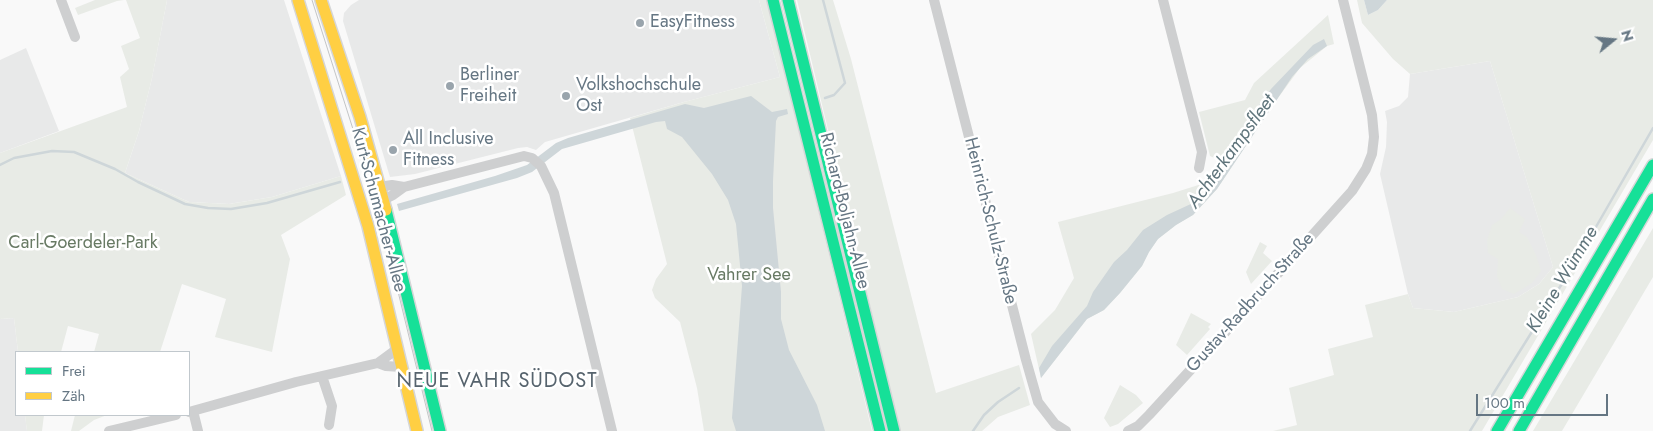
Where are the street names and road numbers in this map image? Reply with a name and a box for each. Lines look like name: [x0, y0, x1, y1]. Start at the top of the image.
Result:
street label: Kurt-Schumacher-Allee: [346, 125, 410, 295]
street label: Richard-Boljahn-Allee: [814, 131, 874, 291]
street label: Heinrich-Schulz-Straße: [959, 135, 1021, 307]
street label: Gustav-Radbruch-Straße: [1183, 229, 1319, 377]

